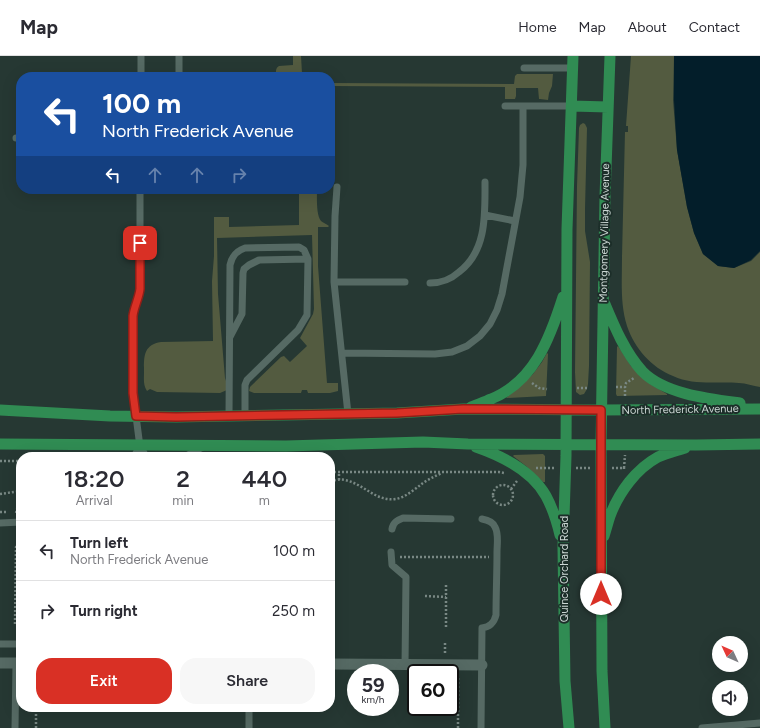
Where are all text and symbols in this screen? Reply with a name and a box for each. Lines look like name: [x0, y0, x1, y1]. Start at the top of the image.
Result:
text: Map: [20, 16, 58, 39]
text: Home: [518, 19, 557, 36]
text: Map: [579, 19, 606, 36]
text: About: [628, 19, 667, 36]
text: Contact: [689, 19, 740, 36]
text: 100 m: [102, 86, 181, 120]
icon: left: [36, 88, 88, 140]
text: North Frederick Avenue: [102, 120, 294, 142]
street label: Montgomery Village Avenue: [597, 163, 612, 303]
icon: left: [102, 164, 124, 186]
icon: ahead: [144, 164, 166, 186]
icon: ahead: [186, 164, 208, 186]
icon: right: [228, 164, 250, 186]
pin: [123, 226, 157, 260]
icon: arrive: [129, 232, 151, 254]
street label: North Frederick Avenue: [621, 402, 739, 417]
text: 18:20: [64, 464, 125, 493]
text: 2: [176, 464, 190, 493]
text: 440: [242, 464, 287, 493]
text: Arrival: [76, 493, 113, 508]
text: min: [172, 493, 194, 508]
text: m: [259, 493, 270, 508]
street label: Quince Orchard Road: [558, 516, 571, 622]
text: Turn left: [70, 534, 128, 552]
icon: left: [36, 540, 58, 562]
text: 100 m: [273, 542, 315, 560]
text: North Frederick Avenue: [70, 552, 208, 567]
position arrow: [580, 573, 622, 615]
icon: right: [36, 600, 58, 622]
text: Turn right: [70, 602, 138, 620]
text: 250 m: [272, 602, 315, 620]
north arrow: [712, 636, 748, 672]
map controls: [712, 636, 748, 716]
button: Exit: [36, 658, 172, 704]
button: Share: [180, 658, 315, 704]
speed limit sign: 60: [407, 664, 459, 716]
text: 59: [361, 673, 385, 697]
button: sound: [712, 680, 748, 716]
text: km/h: [362, 693, 384, 706]

